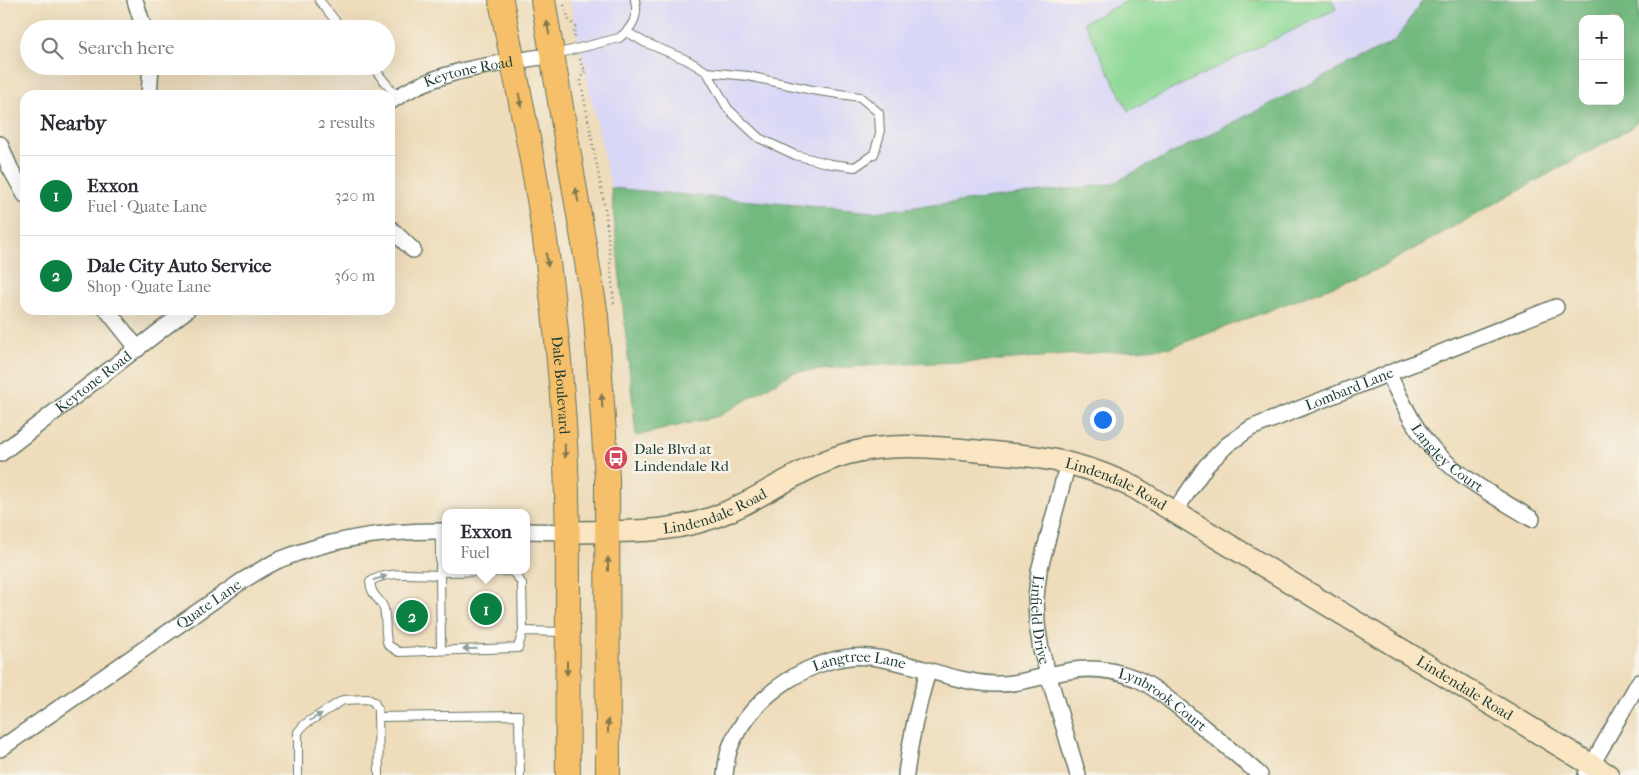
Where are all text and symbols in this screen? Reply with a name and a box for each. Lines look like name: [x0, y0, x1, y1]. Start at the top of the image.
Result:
map controls: [1579, 15, 1624, 105]
button: +: [1579, 15, 1624, 60]
one-way arrow: [543, 19, 551, 35]
search box: [20, 20, 395, 75]
icon: search: [38, 34, 66, 62]
text: Search here: [78, 37, 174, 59]
street label: Keytone Road: [421, 52, 515, 91]
button: −: [1579, 60, 1624, 105]
one-way arrow: [516, 92, 524, 108]
text: Nearby: [40, 111, 106, 135]
text: 2 results: [318, 113, 375, 132]
text: Exxon: [87, 175, 139, 197]
text: 1: [53, 186, 59, 205]
text: 320 m: [335, 186, 375, 205]
one-way arrow: [572, 187, 580, 203]
text: Fuel · Quate Lane: [87, 197, 207, 216]
one-way arrow: [543, 252, 551, 268]
text: Dale City Auto Service: [87, 255, 271, 277]
text: 2: [52, 266, 60, 285]
text: 360 m: [334, 266, 375, 285]
text: Shop · Quate Lane: [87, 277, 211, 296]
street label: Dale Boulevard: [548, 335, 574, 436]
street label: Keytone Road: [52, 346, 136, 417]
street label: Lombard Lane: [1303, 363, 1397, 415]
one-way arrow: [598, 393, 606, 409]
your location: [1090, 407, 1116, 433]
street label: Langley Court: [1407, 420, 1487, 496]
place label: Dale Blvd at Lindendale Rd: [634, 440, 730, 475]
one-way arrow: [562, 444, 570, 460]
bus stop icon: Dale Blvd at Lindendale Rd: [603, 445, 629, 471]
street label: Lindendale Road: [1063, 454, 1171, 514]
street label: Lindendale Road: [662, 484, 771, 538]
popup: [442, 509, 530, 574]
text: Exxon: [460, 521, 512, 543]
text: Fuel: [460, 543, 490, 562]
one-way arrow: [604, 556, 612, 572]
one-way arrow: [373, 573, 388, 581]
street label: Linfield Drive: [1027, 574, 1054, 667]
street label: Quate Lane: [173, 575, 245, 633]
pin: 1: [470, 590, 502, 628]
pin: 2: [396, 597, 428, 635]
one-way arrow: [461, 646, 477, 654]
street label: Langtree Lane: [810, 648, 909, 675]
street label: Lindendale Road: [1413, 652, 1517, 725]
one-way arrow: [563, 660, 571, 676]
street label: Lynbrook Court: [1116, 664, 1211, 736]
one-way arrow: [309, 713, 322, 722]
one-way arrow: [604, 718, 612, 734]

